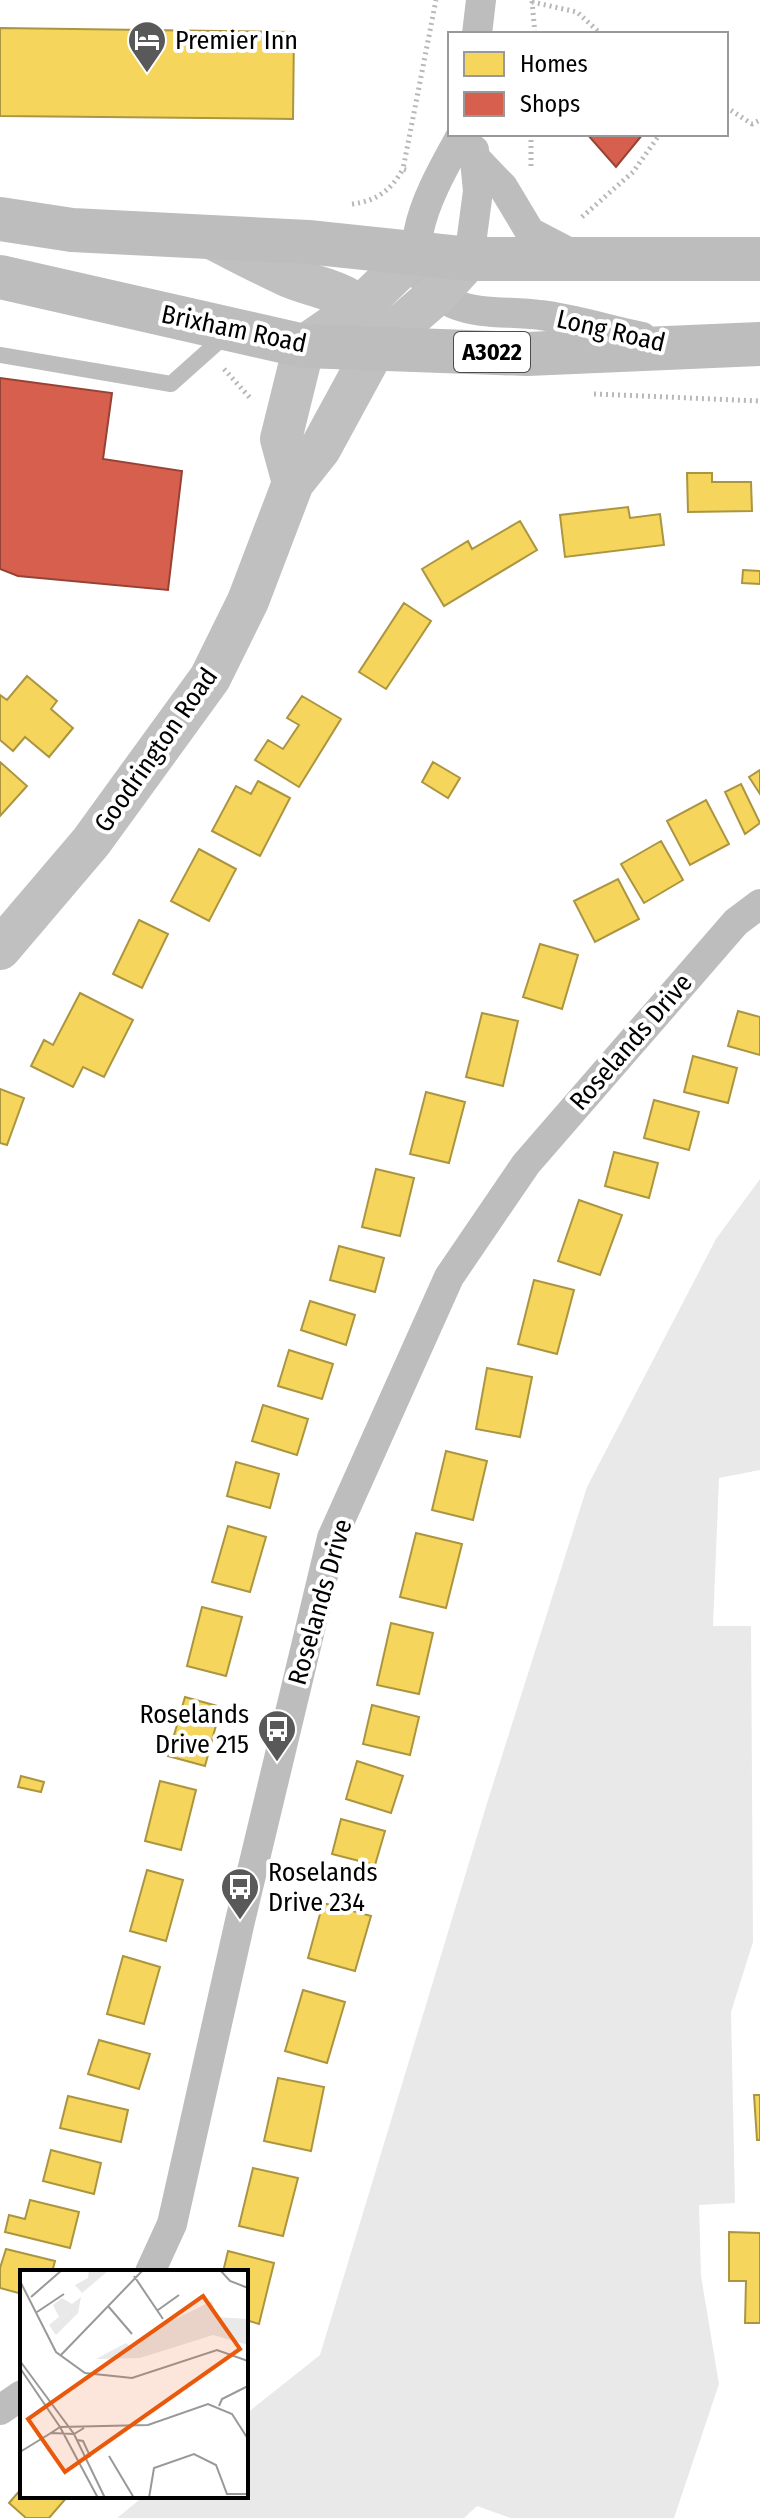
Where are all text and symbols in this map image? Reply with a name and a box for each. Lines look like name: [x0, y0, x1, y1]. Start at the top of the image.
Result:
hotel icon: Premier Inn: [126, 19, 168, 74]
place label: Premier Inn: [175, 25, 298, 56]
legend: [448, 32, 728, 136]
text: Homes: [520, 50, 588, 78]
text: Shops: [520, 90, 580, 118]
street label: Brixham Road: [159, 298, 309, 360]
street label: Long Road: [554, 303, 668, 359]
road number: A3022: [454, 332, 530, 372]
street label: Goodrington Road: [88, 662, 224, 838]
street label: Roselands Drive: [563, 967, 699, 1117]
street label: Roselands Drive: [282, 1516, 358, 1688]
place label: Roselands Drive 215: [139, 1699, 249, 1760]
bus stop icon: Roselands Drive 215: [256, 1708, 298, 1763]
place label: Roselands Drive 234: [268, 1857, 378, 1918]
bus stop icon: Roselands Drive 234: [219, 1866, 261, 1921]
inset map: [20, 2270, 248, 2498]

